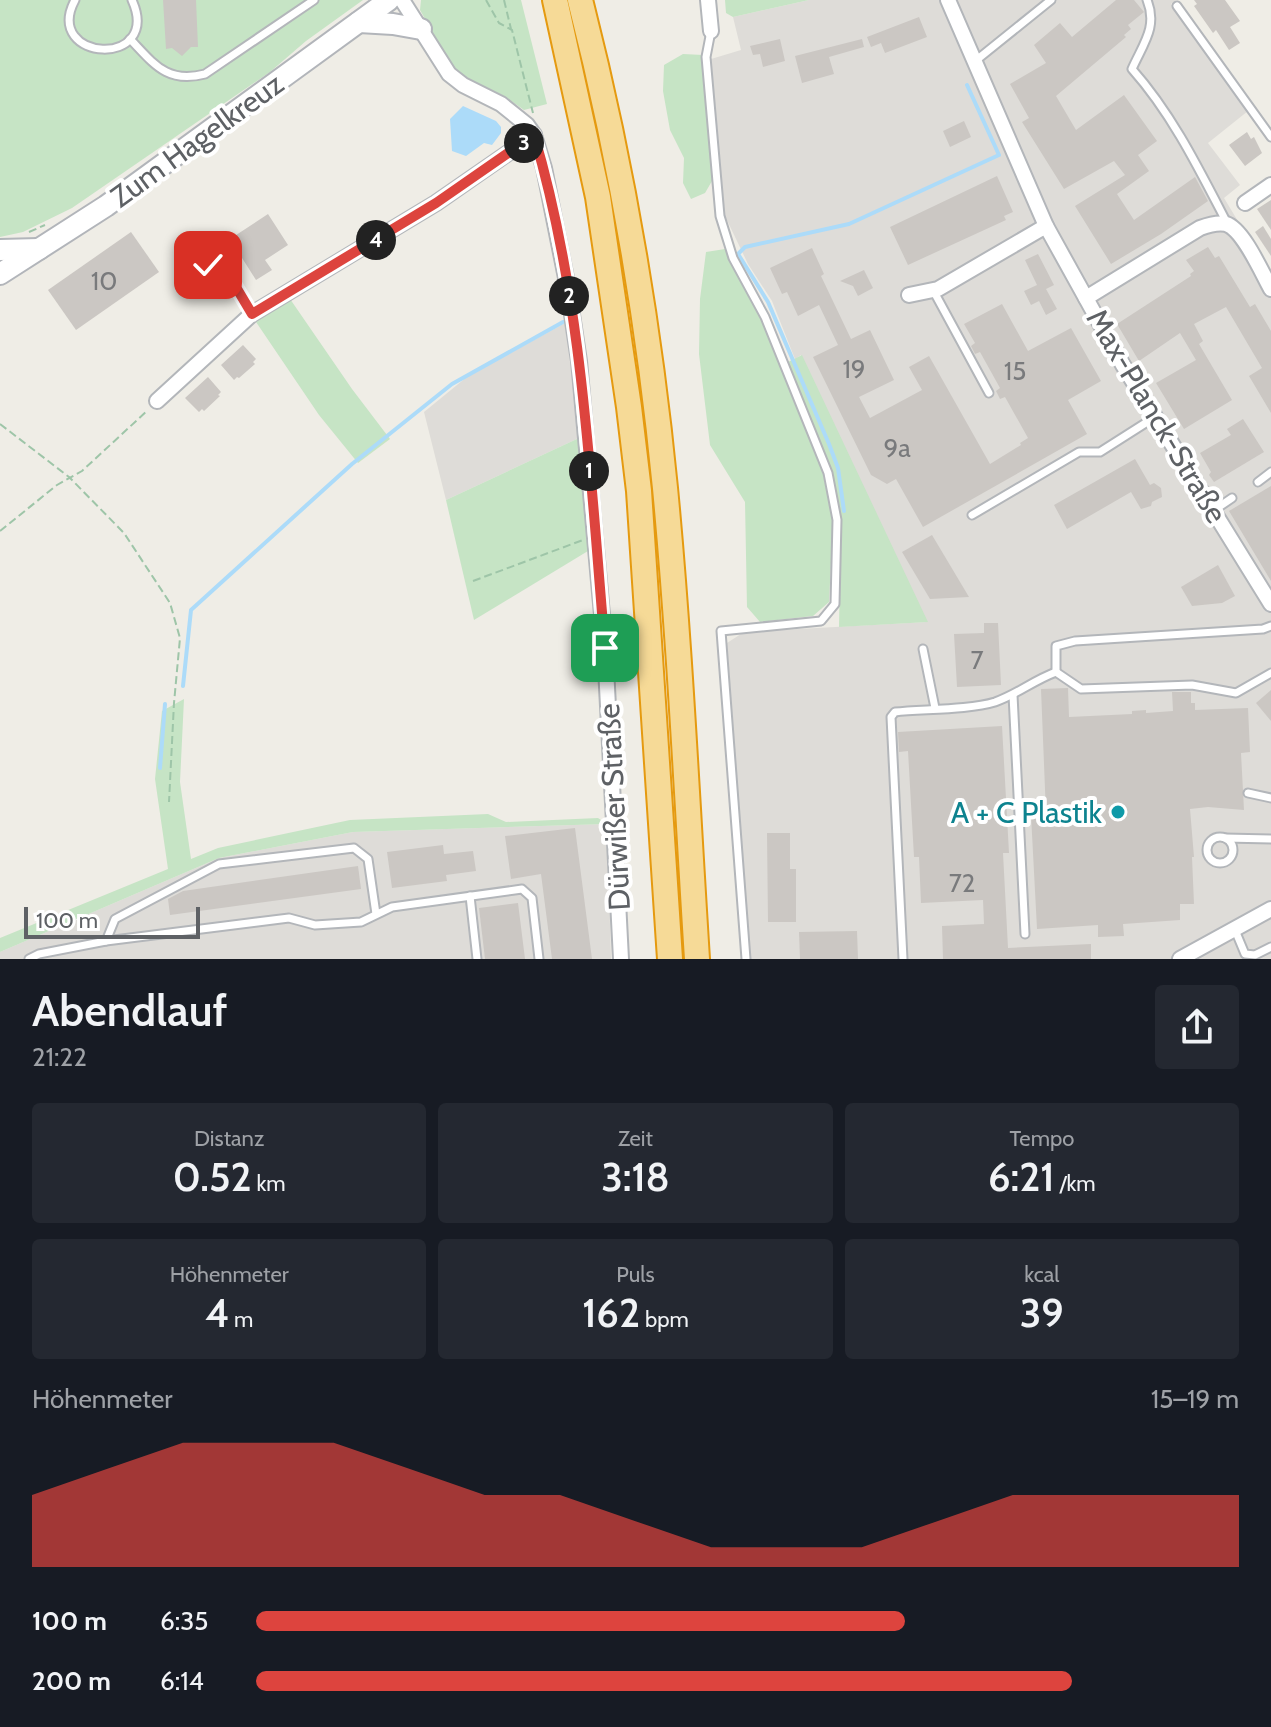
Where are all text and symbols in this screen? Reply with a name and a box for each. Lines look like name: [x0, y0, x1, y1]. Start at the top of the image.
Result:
street label: Zum Hagelkreuz: [103, 65, 291, 215]
pin: 3: [504, 123, 544, 163]
text: 3: [518, 129, 530, 156]
pin: 4: [356, 220, 396, 260]
text: 4: [369, 226, 383, 253]
pin: [174, 231, 242, 299]
icon: check: [186, 243, 230, 287]
house number: 10: [91, 265, 117, 297]
pin: 2: [549, 276, 589, 316]
text: 2: [563, 282, 575, 309]
street label: Max-Planck-Straße: [1079, 302, 1235, 530]
house number: 19: [842, 353, 866, 385]
house number: 15: [1004, 355, 1026, 387]
house number: 9a: [883, 432, 911, 464]
pin: 1: [569, 451, 609, 491]
text: 1: [585, 457, 593, 484]
pin: [571, 614, 639, 682]
icon: arrive: [583, 626, 627, 670]
house number: 7: [970, 644, 984, 676]
street label: Dürwißer Straße: [590, 703, 638, 911]
place label: A + C Plastik: [951, 794, 1103, 831]
marker: A + C Plastik: [1109, 803, 1127, 821]
house number: 72: [949, 867, 975, 899]
scale bar: [24, 903, 200, 939]
text: 100 m: [36, 907, 98, 934]
text: Abendlauf: [32, 984, 227, 1037]
button: share: [1155, 985, 1239, 1069]
text: 21:22: [32, 1041, 87, 1073]
text: Distanz: [194, 1125, 264, 1152]
text: Zeit: [618, 1125, 653, 1152]
text: Tempo: [1009, 1125, 1074, 1152]
text: 0.52: [173, 1152, 252, 1201]
text: 3:18: [601, 1152, 670, 1201]
text: 6:21: [988, 1152, 1054, 1201]
text: km: [252, 1170, 286, 1197]
text: /km: [1054, 1170, 1096, 1197]
text: Höhenmeter: [170, 1261, 289, 1288]
text: Puls: [616, 1261, 655, 1288]
text: kcal: [1024, 1261, 1059, 1288]
text: 4: [205, 1288, 229, 1337]
text: 162: [582, 1288, 640, 1337]
text: 39: [1020, 1288, 1064, 1337]
text: m: [229, 1306, 253, 1333]
text: bpm: [640, 1306, 689, 1333]
text: Höhenmeter: [32, 1383, 173, 1415]
text: 15–19 m: [1151, 1383, 1239, 1415]
text: 100 m: [32, 1605, 107, 1637]
text: 6:35: [160, 1605, 208, 1637]
text: 200 m: [32, 1665, 111, 1697]
text: 6:14: [160, 1665, 204, 1697]

